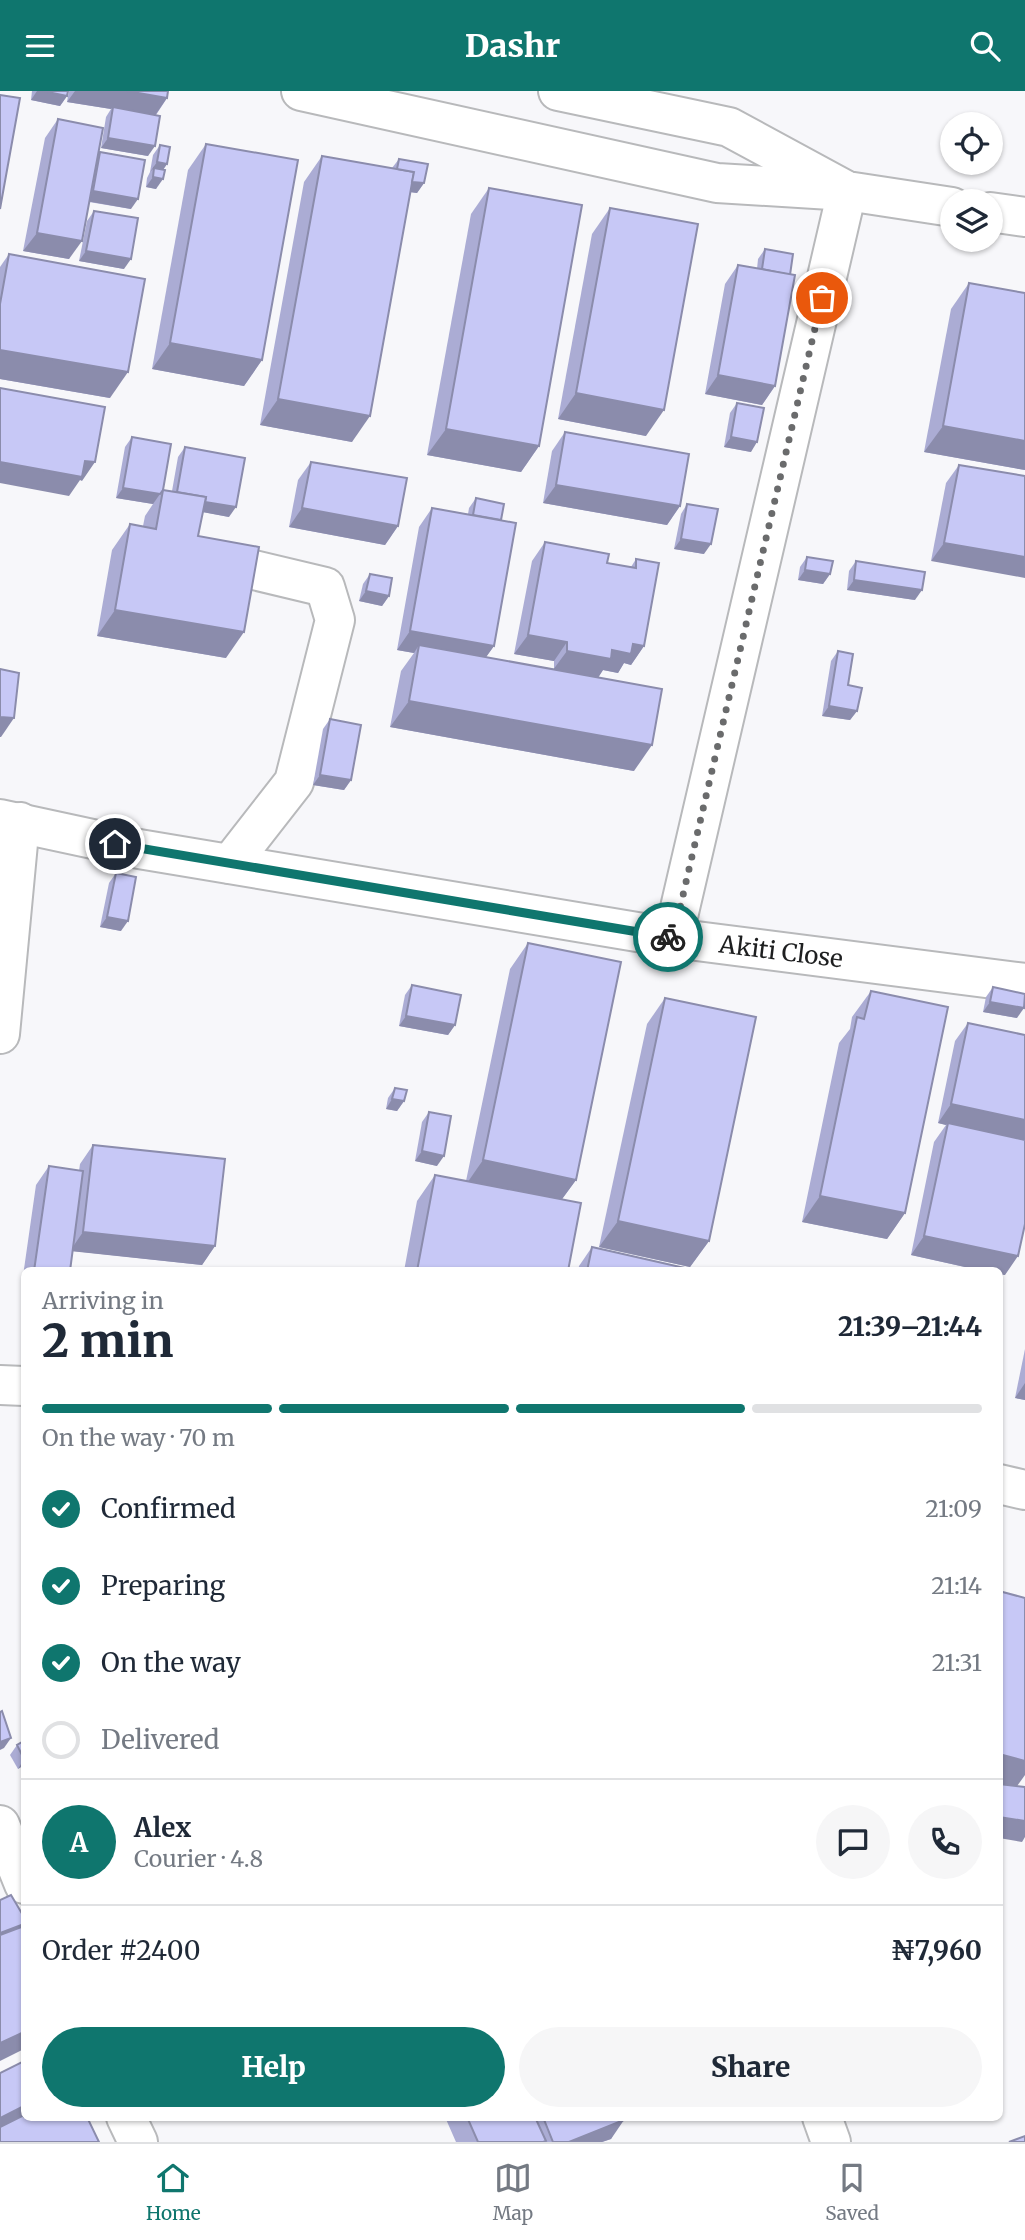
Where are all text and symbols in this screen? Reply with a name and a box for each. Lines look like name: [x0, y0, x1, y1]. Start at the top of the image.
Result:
text: Dashr: [465, 26, 560, 66]
icon: menu: [21, 27, 59, 65]
icon: search: [966, 27, 1004, 65]
map controls: [940, 112, 1003, 252]
button: locate: [940, 112, 1003, 175]
button: layers: [940, 189, 1003, 252]
pin: [792, 268, 852, 328]
icon: bag: [803, 279, 841, 317]
pin: [85, 814, 145, 874]
icon: home: [96, 825, 134, 863]
courier: [633, 902, 703, 972]
icon: bike: [649, 918, 687, 956]
street label: Akiti Close: [716, 928, 845, 974]
text: Arriving in: [42, 1286, 164, 1315]
text: 21:39–21:44: [838, 1310, 982, 1343]
text: 2 min: [42, 1312, 174, 1370]
text: On the way · 70 m: [42, 1423, 235, 1452]
icon: check: [42, 1490, 80, 1528]
text: Confirmed: [101, 1492, 236, 1525]
text: 21:09: [925, 1494, 982, 1523]
icon: check: [42, 1567, 80, 1605]
text: Preparing: [101, 1569, 225, 1602]
text: 21:14: [931, 1571, 982, 1600]
icon: check: [42, 1644, 80, 1682]
text: On the way: [101, 1646, 241, 1679]
text: 21:31: [932, 1648, 982, 1677]
text: Delivered: [101, 1723, 220, 1756]
button: chat: [816, 1805, 890, 1879]
button: phone: [908, 1805, 982, 1879]
text: Alex: [134, 1811, 191, 1844]
text: A: [70, 1826, 88, 1859]
text: Courier · 4.8: [134, 1844, 263, 1873]
text: Order #2400: [42, 1934, 200, 1967]
text: ₦7,960: [890, 1934, 982, 1967]
button: Help: [42, 2027, 505, 2107]
button: Share: [519, 2027, 982, 2107]
tab: Home: [146, 2159, 201, 2225]
tab: Map: [493, 2159, 533, 2225]
tab: Saved: [825, 2159, 879, 2225]

